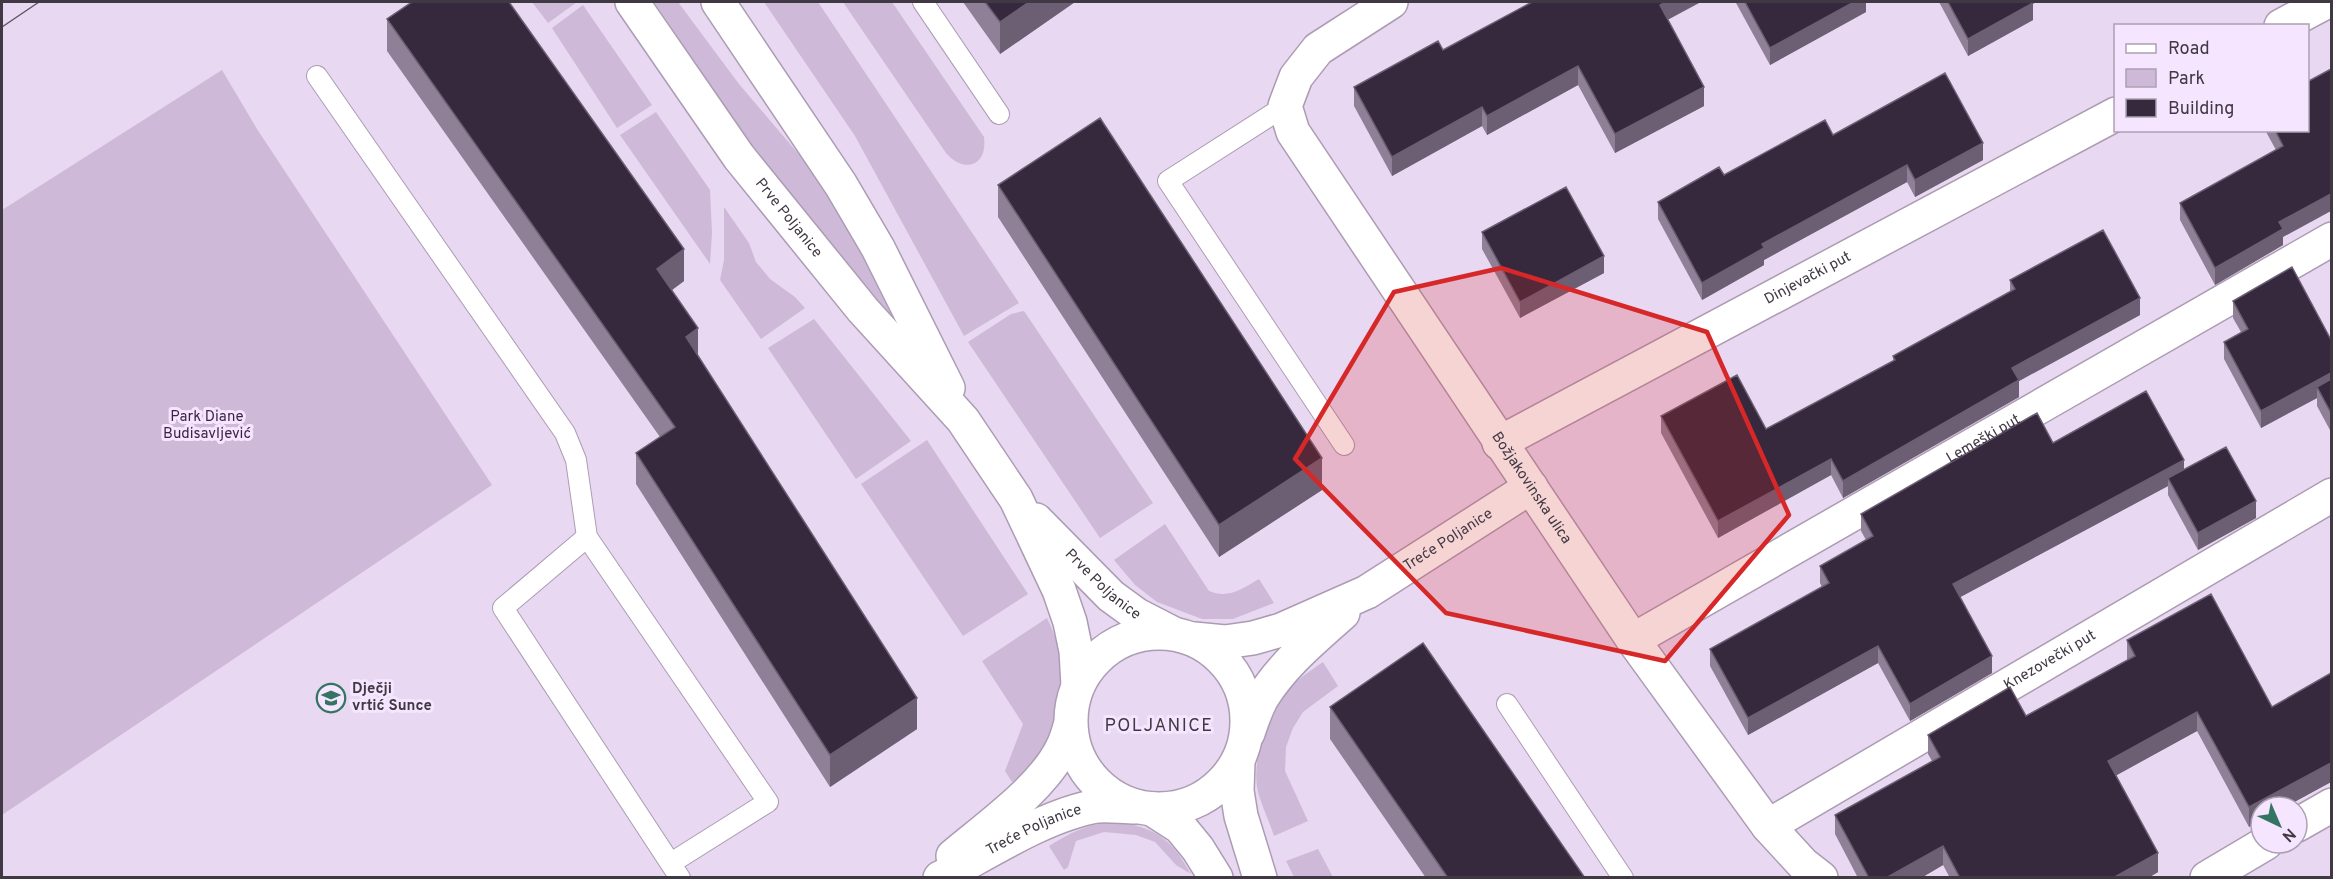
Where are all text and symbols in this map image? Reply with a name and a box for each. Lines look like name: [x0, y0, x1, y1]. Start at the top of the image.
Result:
legend: [2114, 24, 2309, 132]
text: Road: [2168, 38, 2210, 61]
text: Park: [2168, 68, 2205, 91]
text: Building: [2168, 98, 2234, 121]
street label: Prve Poljanice: [751, 175, 826, 262]
street label: Dinjevački put: [1761, 247, 1854, 309]
park label: Park Diane Budisavljević: [163, 408, 251, 444]
street label: Lemeški put: [1943, 410, 2024, 468]
street label: Božjakovinska ulica: [1487, 428, 1576, 548]
street label: Treće Poljanice: [1400, 504, 1497, 576]
street label: Prve Poljanice: [1061, 545, 1145, 624]
street label: Knezovečki put: [2001, 626, 2100, 695]
place label: Dječji vrtić Sunce: [352, 680, 432, 716]
school or university icon: Dječji vrtić Sunce: [315, 682, 347, 714]
district label: POLJANICE: [1104, 715, 1214, 738]
north arrow: [2249, 795, 2309, 855]
street label: Treće Poljanice: [983, 800, 1084, 860]
text: N: [2277, 823, 2299, 846]

